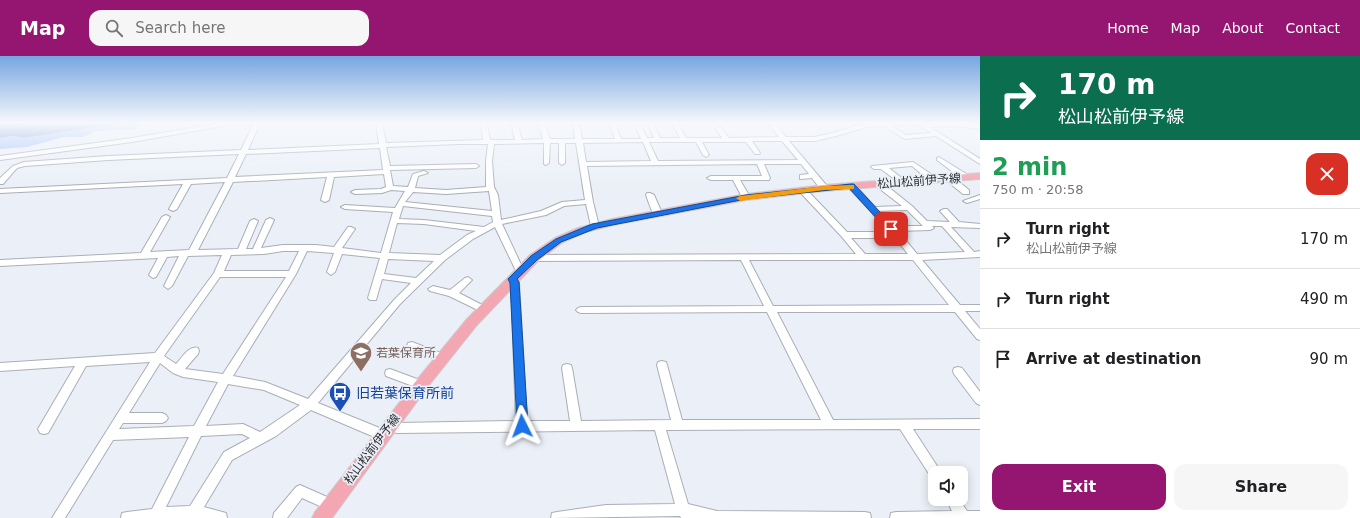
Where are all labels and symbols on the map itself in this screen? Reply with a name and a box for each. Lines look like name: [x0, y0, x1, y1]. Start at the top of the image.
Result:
street label: 松山松前伊予線: [877, 171, 961, 191]
pin: [874, 212, 908, 246]
school or university icon: 若葉保育所: [348, 340, 374, 373]
place label: 若葉保育所: [376, 346, 436, 360]
bus stop icon: 旧若葉保育所前: [327, 380, 353, 413]
place label: 旧若葉保育所前: [356, 385, 454, 401]
position arrow: [501, 405, 543, 447]
street label: 松山松前伊予線: [341, 411, 403, 487]

